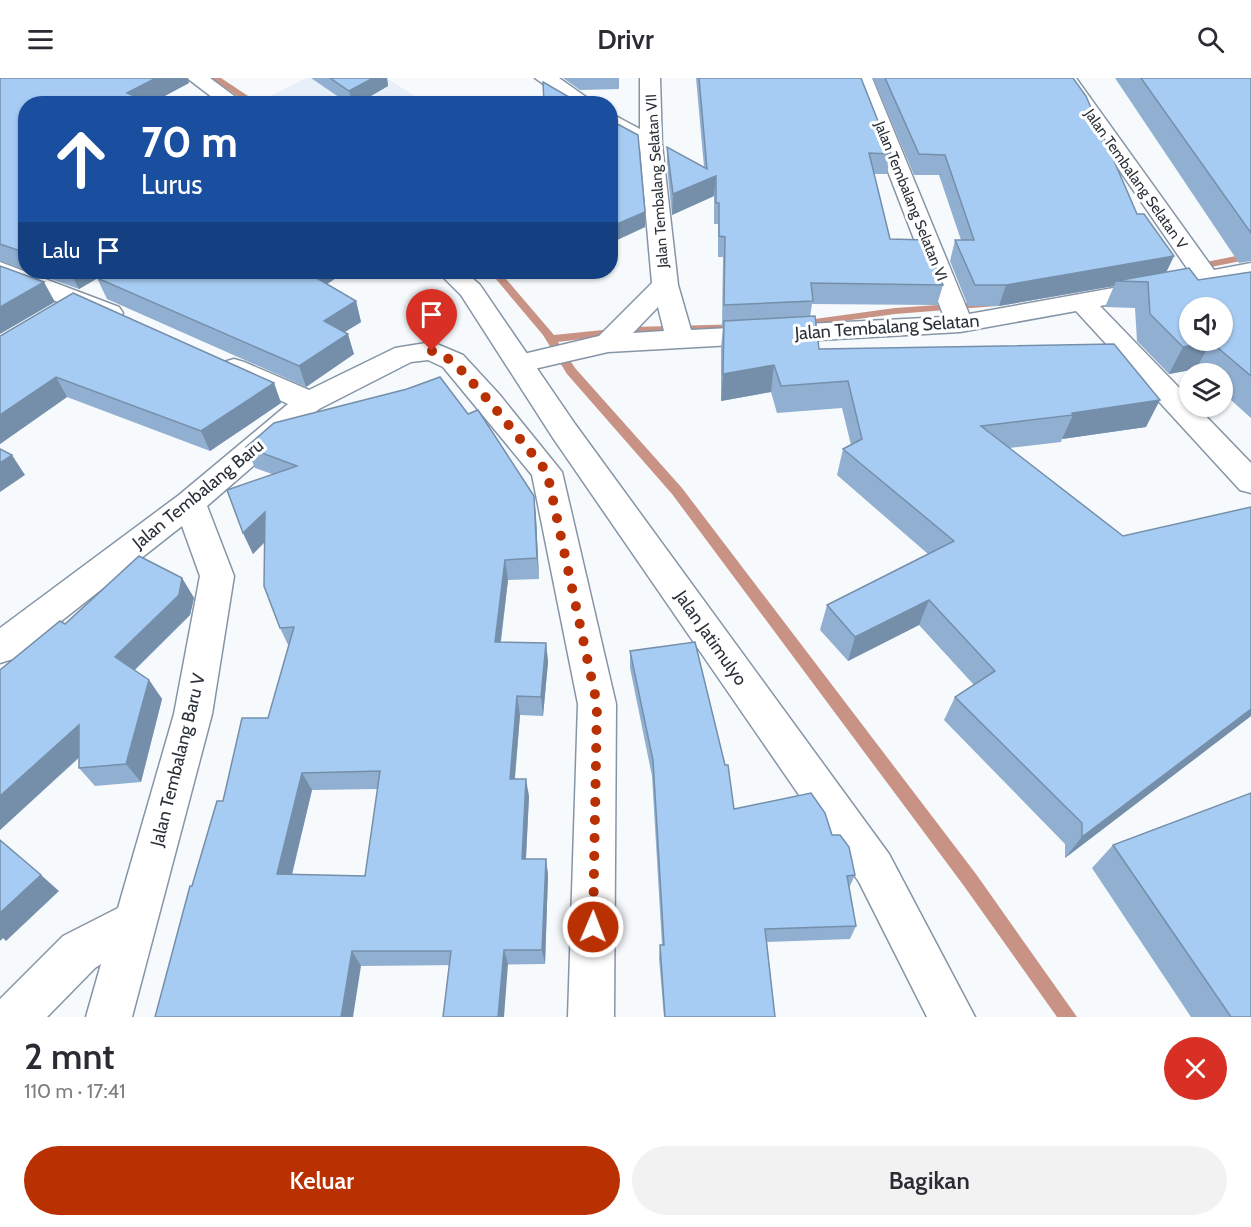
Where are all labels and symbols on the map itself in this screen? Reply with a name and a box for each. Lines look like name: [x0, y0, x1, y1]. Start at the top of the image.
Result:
street label: Jalan Tembalang Selatan VII: [642, 93, 672, 270]
street label: Jalan Tembalang Selatan V: [1080, 105, 1192, 253]
street label: Jalan Tembalang Selatan VI: [870, 118, 951, 283]
pin: [406, 289, 457, 351]
street label: Jalan Tembalang Selatan: [793, 310, 980, 344]
street label: Jalan Tembalang Baru: [127, 434, 268, 554]
street label: Jalan Jatimulyo: [670, 585, 752, 690]
street label: Jalan Tembalang Baru V: [146, 671, 210, 850]
position arrow: [561, 895, 625, 959]

